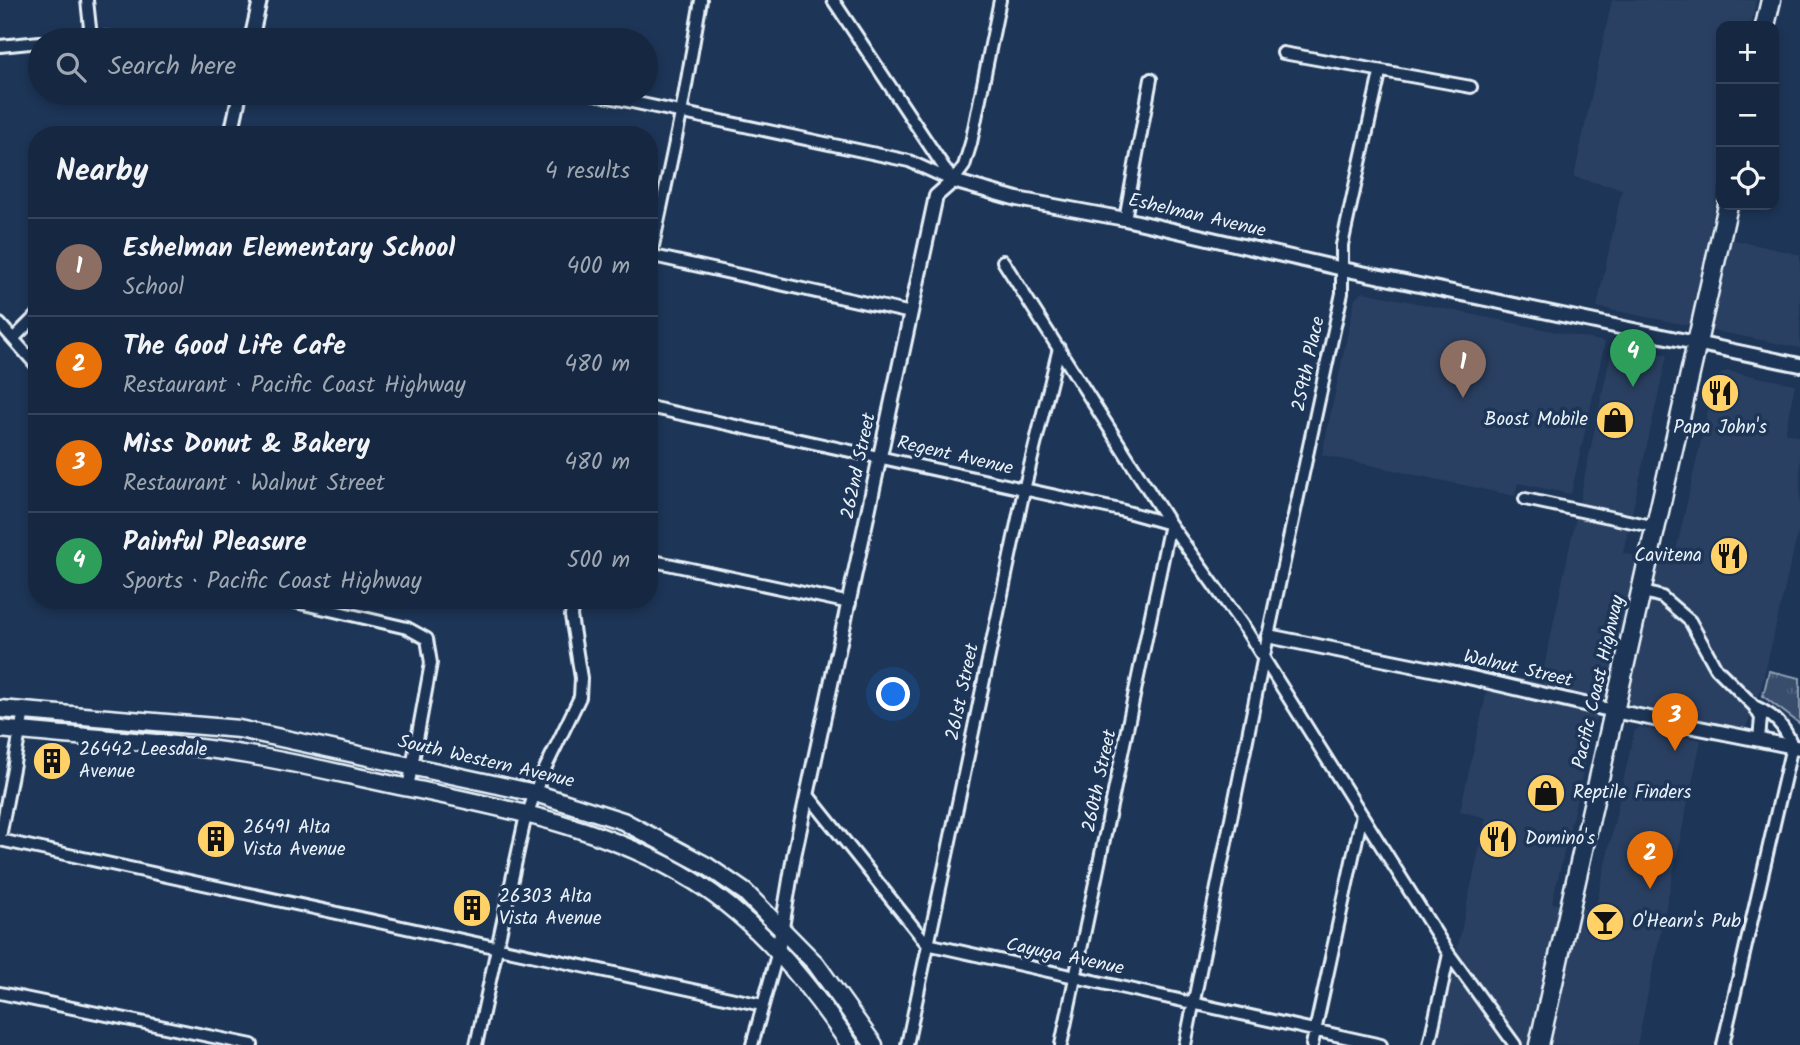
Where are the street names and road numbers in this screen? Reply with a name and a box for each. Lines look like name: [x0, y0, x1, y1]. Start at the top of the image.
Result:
street label: Eshelman Avenue: [1125, 186, 1269, 246]
street label: 259th Place: [1284, 313, 1334, 414]
street label: 262nd Street: [833, 409, 885, 522]
street label: Regent Avenue: [894, 428, 1016, 484]
street label: Pacific Coast Highway: [1564, 591, 1634, 772]
street label: 261st Street: [938, 640, 988, 743]
street label: Walnut Street: [1461, 642, 1576, 696]
street label: 260th Street: [1074, 726, 1126, 835]
street label: South Western Avenue: [395, 727, 578, 797]
street label: Cayuga Avenue: [1003, 930, 1127, 984]

